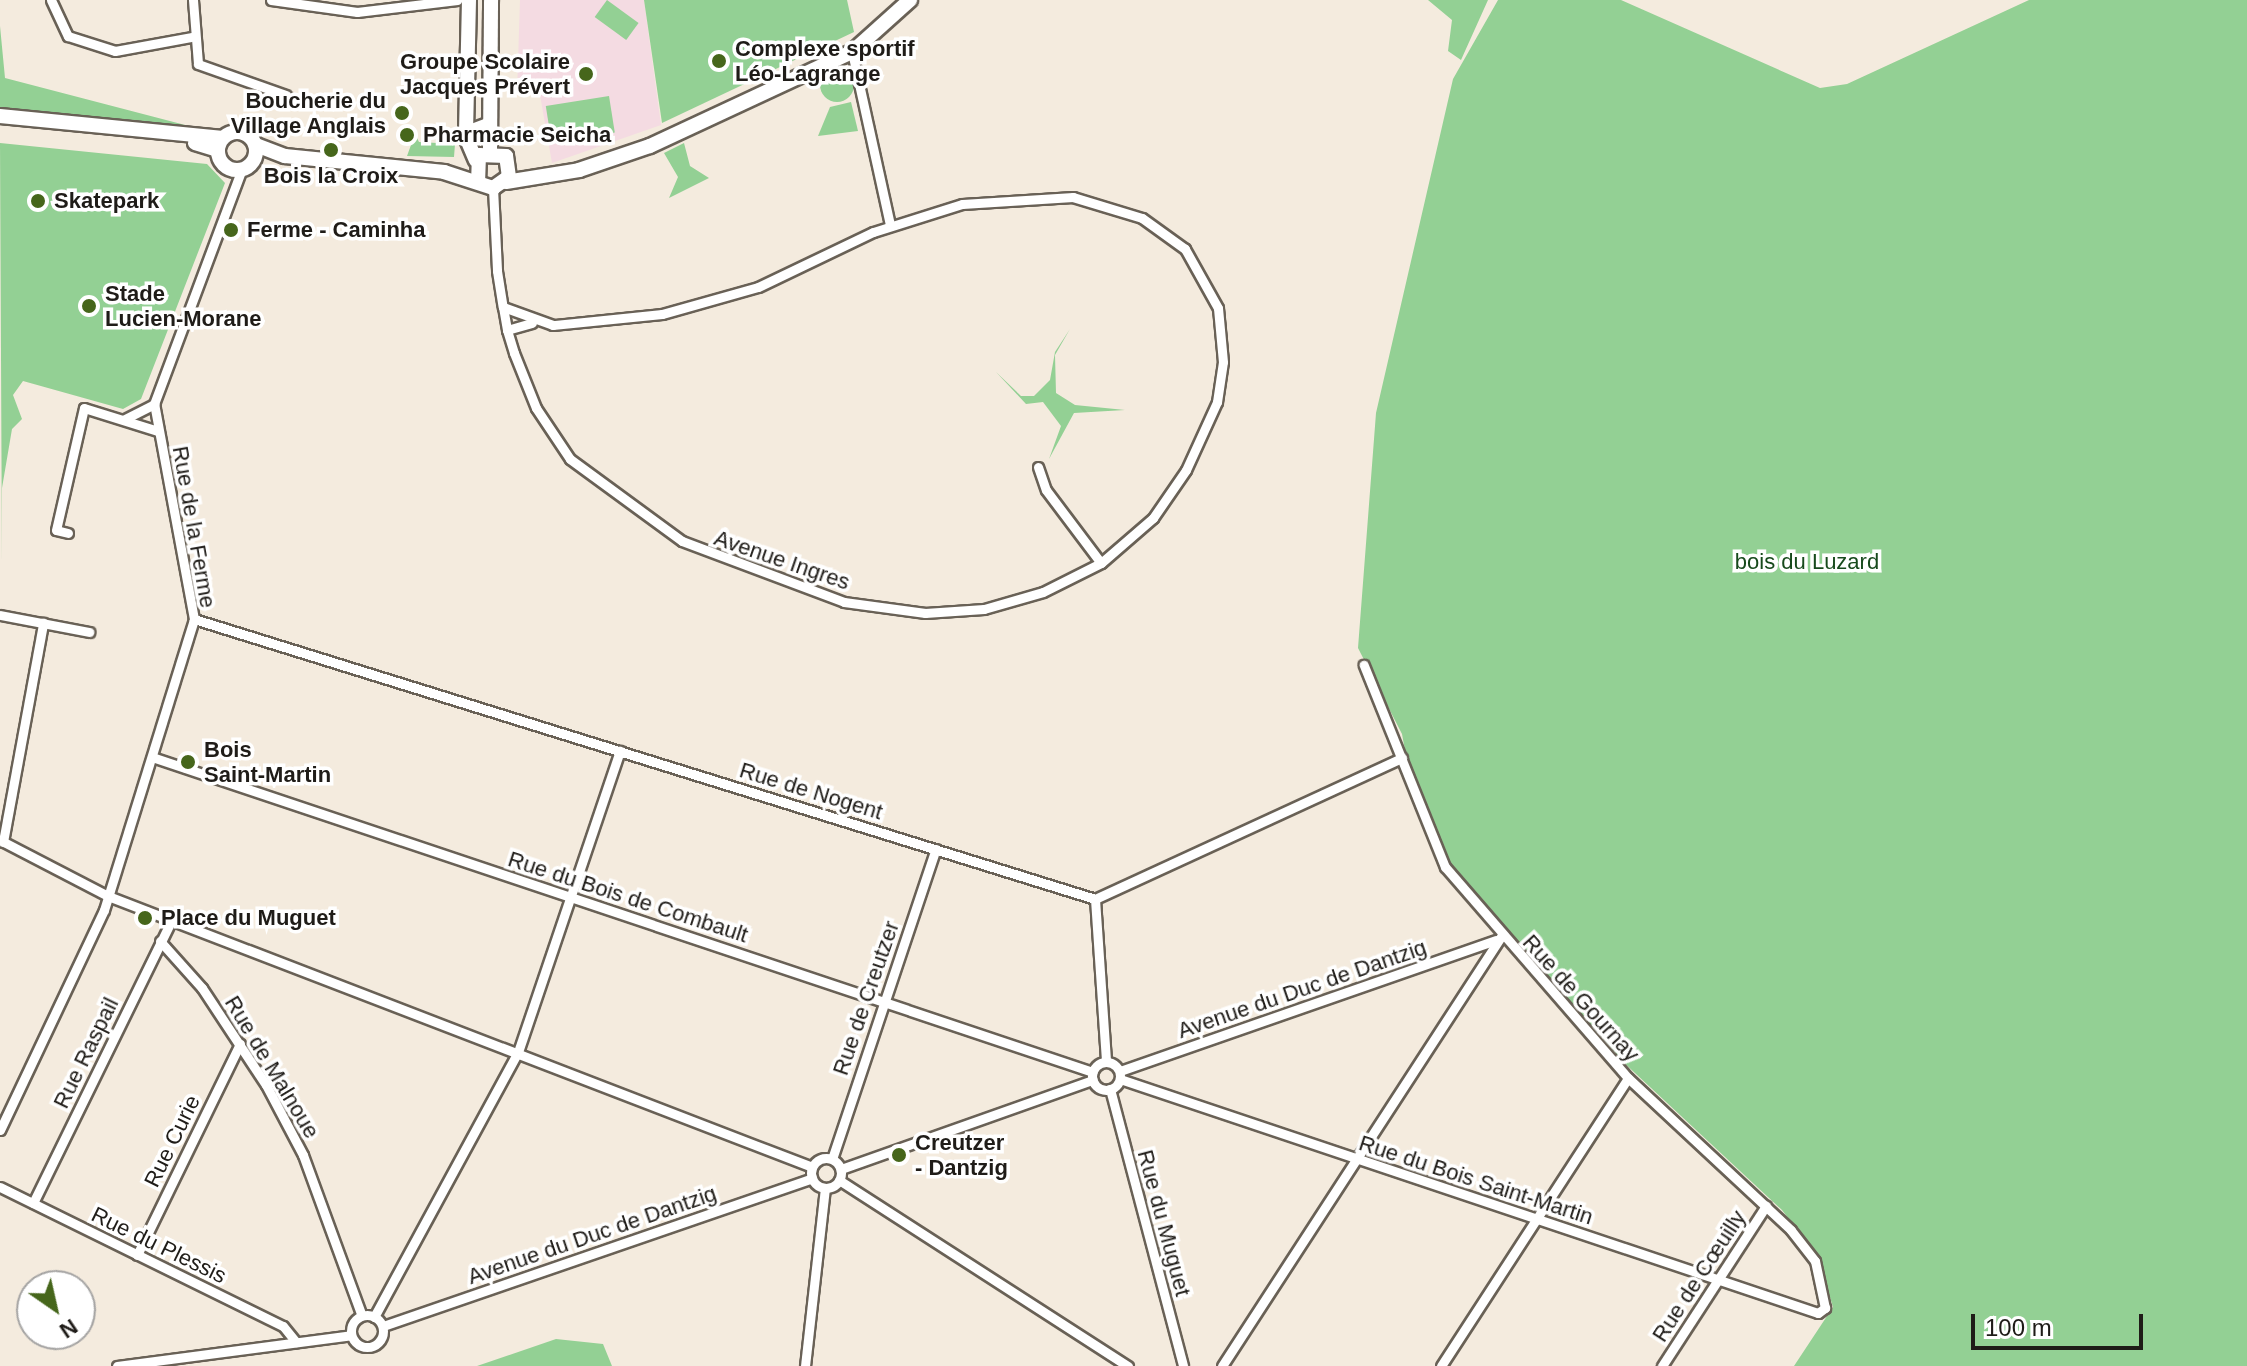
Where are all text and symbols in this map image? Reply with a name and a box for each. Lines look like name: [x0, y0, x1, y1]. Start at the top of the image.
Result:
place label: Complexe sportif Léo-Lagrange: [735, 35, 915, 86]
place label: Groupe Scolaire Jacques Prévert: [400, 48, 570, 100]
marker: Complexe sportif Léo-Lagrange: [710, 52, 728, 70]
marker: Groupe Scolaire Jacques Prévert: [577, 65, 595, 83]
place label: Boucherie du Village Anglais: [230, 87, 386, 138]
marker: Boucherie du Village Anglais: [393, 104, 411, 122]
place label: Pharmacie Seicha: [423, 122, 611, 148]
marker: Pharmacie Seicha: [398, 126, 416, 144]
marker: Bois la Croix: [322, 141, 340, 159]
place label: Bois la Croix: [264, 163, 398, 189]
place label: Skatepark: [54, 188, 159, 214]
marker: Skatepark: [29, 192, 47, 210]
place label: Ferme - Caminha: [247, 217, 425, 243]
marker: Ferme - Caminha: [222, 221, 240, 239]
place label: Stade Lucien-Morane: [105, 280, 261, 332]
marker: Stade Lucien-Morane: [80, 297, 98, 315]
street label: Rue de la Ferme: [167, 444, 221, 610]
street label: Avenue Ingres: [711, 524, 853, 596]
park label: bois du Luzard: [1735, 549, 1879, 575]
place label: Bois Saint-Martin: [204, 736, 331, 788]
marker: Bois Saint-Martin: [179, 753, 197, 771]
street label: Rue de Nogent: [736, 757, 886, 825]
street label: Rue du Bois de Combault: [505, 846, 751, 948]
place label: Place du Muguet: [161, 905, 336, 931]
marker: Place du Muguet: [136, 909, 154, 927]
street label: Rue de Creutzer: [827, 917, 905, 1079]
street label: Rue de Gournay: [1517, 929, 1645, 1067]
street label: Avenue du Duc de Dantzig: [1174, 934, 1430, 1044]
street label: Rue de Malnoue: [219, 991, 325, 1143]
street label: Rue Raspail: [48, 993, 124, 1113]
street label: Rue Curie: [138, 1091, 206, 1191]
place label: Creutzer - Dantzig: [915, 1129, 1008, 1180]
street label: Rue du Bois Saint-Martin: [1356, 1130, 1596, 1230]
marker: Creutzer - Dantzig: [890, 1146, 908, 1164]
street label: Rue du Muguet: [1132, 1147, 1196, 1299]
street label: Avenue du Duc de Dantzig: [464, 1180, 720, 1290]
street label: Rue du Plessis: [87, 1201, 231, 1289]
street label: Rue de Cœuilly: [1647, 1205, 1751, 1347]
north arrow: [16, 1270, 96, 1350]
scale bar: [1975, 1298, 2147, 1348]
text: N: [55, 1314, 82, 1343]
text: 100 m: [1985, 1314, 2052, 1341]

